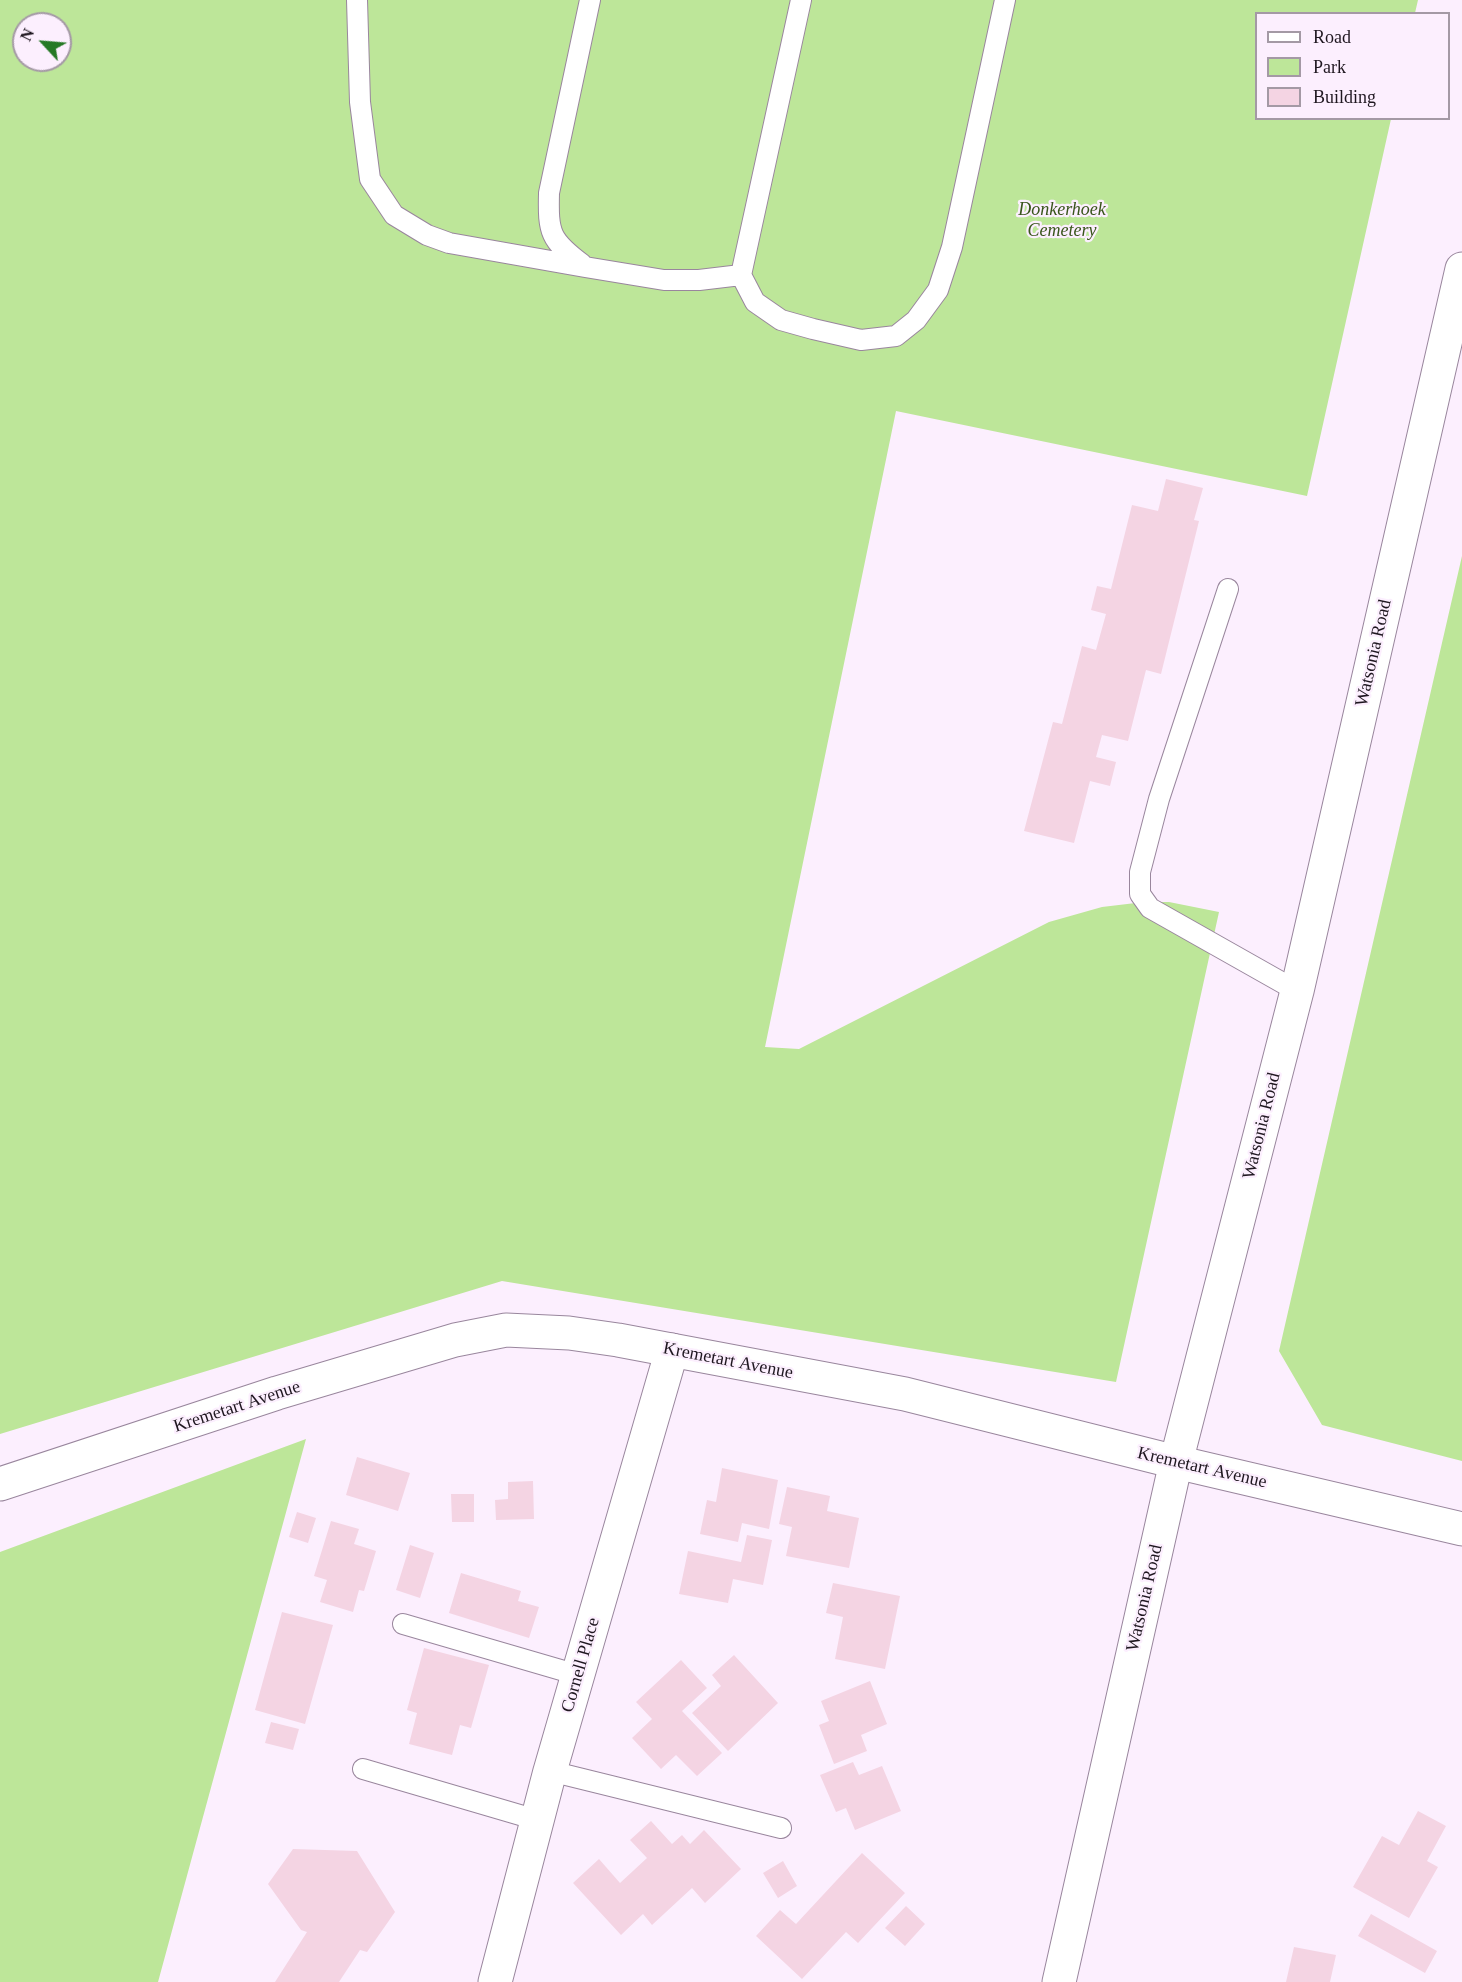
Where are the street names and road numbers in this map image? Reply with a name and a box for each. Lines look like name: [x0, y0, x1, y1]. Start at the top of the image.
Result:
street label: Watsonia Road: [1351, 597, 1397, 709]
street label: Watsonia Road: [1238, 1070, 1286, 1182]
street label: Kremetart Avenue: [661, 1338, 795, 1384]
street label: Kremetart Avenue: [171, 1376, 303, 1438]
street label: Kremetart Avenue: [1135, 1443, 1269, 1493]
street label: Watsonia Road: [1122, 1542, 1168, 1654]
street label: Cornell Place: [557, 1615, 605, 1715]

